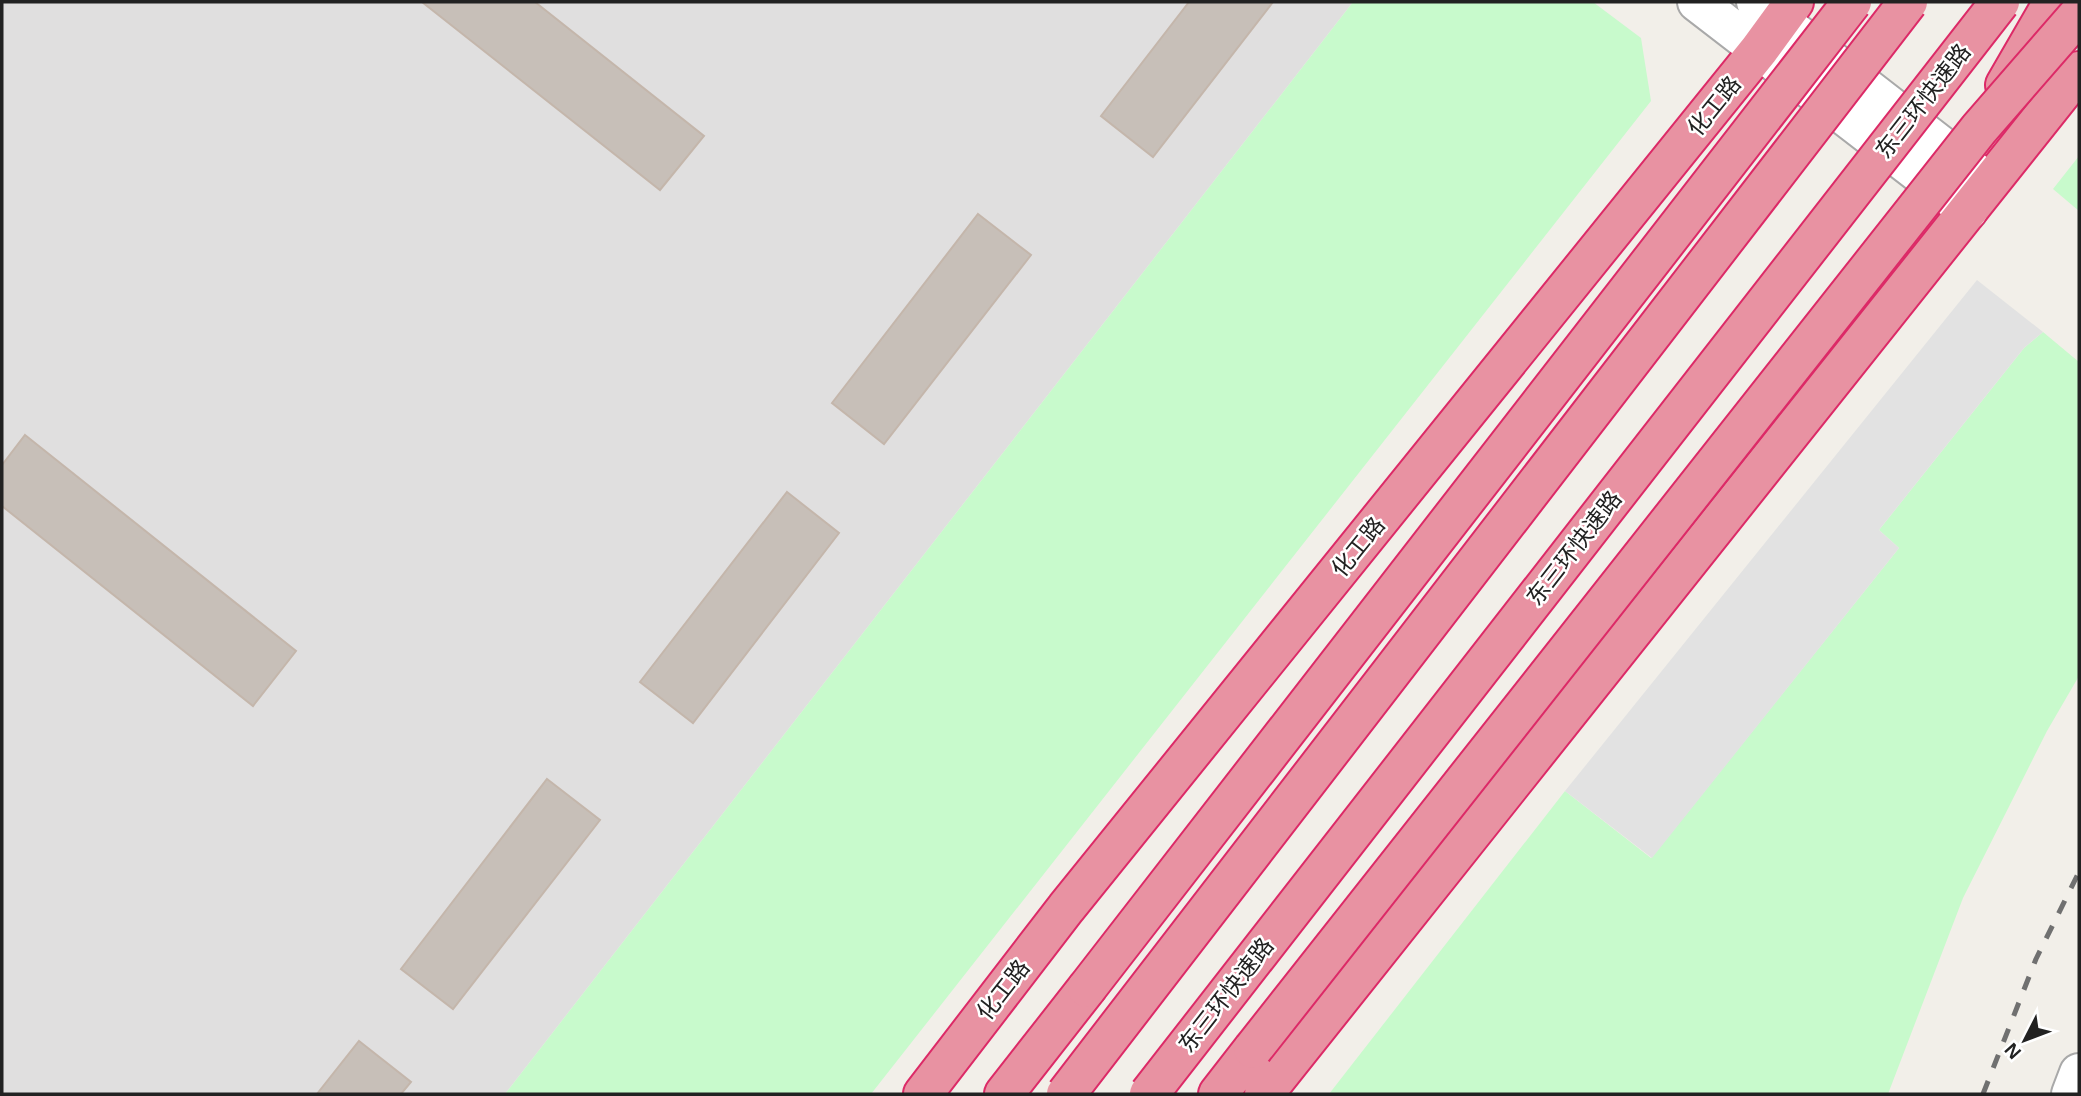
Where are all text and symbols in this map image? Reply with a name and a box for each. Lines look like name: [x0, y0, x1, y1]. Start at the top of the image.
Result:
street label: 东三环快速路: [1870, 39, 1976, 163]
street label: 化工路: [1682, 71, 1746, 141]
street label: 东三环快速路: [1521, 486, 1627, 610]
street label: 化工路: [1326, 512, 1390, 582]
street label: 东三环快速路: [1173, 933, 1279, 1057]
street label: 化工路: [972, 955, 1034, 1025]
north arrow: [1990, 1005, 2060, 1075]
text: N: [2000, 1039, 2025, 1063]

